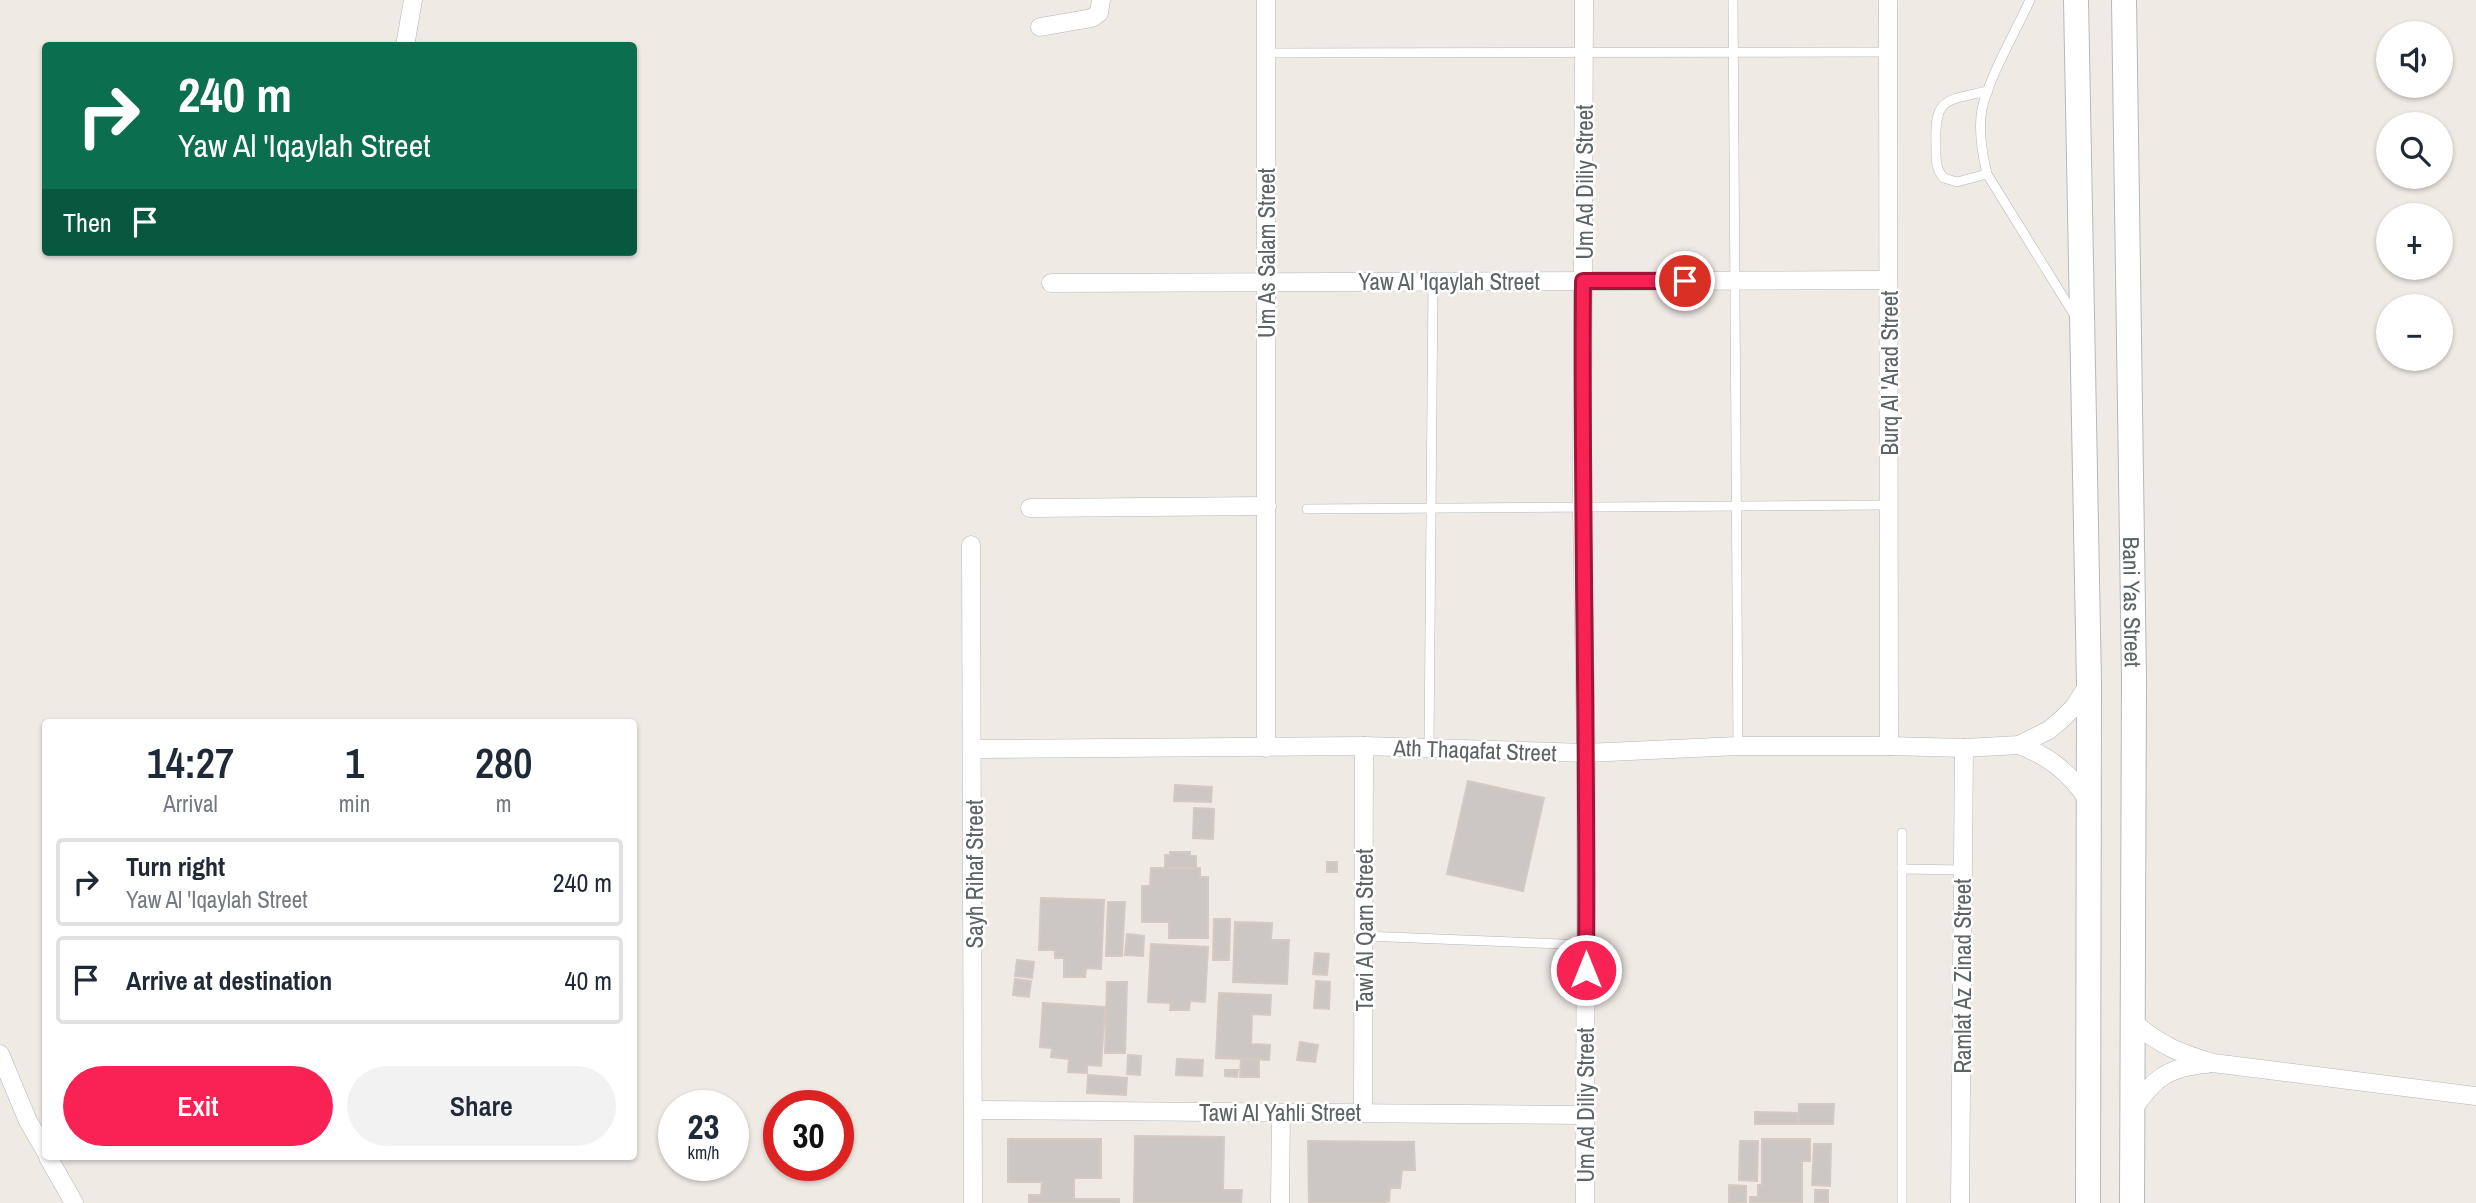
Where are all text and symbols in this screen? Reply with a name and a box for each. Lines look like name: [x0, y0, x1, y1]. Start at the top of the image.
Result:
map controls: [2376, 21, 2453, 371]
button: sound: [2376, 21, 2453, 98]
text: 240 m: [178, 61, 292, 127]
icon: right: [63, 70, 154, 161]
street label: Um Ad Diliy Street: [1569, 104, 1600, 260]
button: search: [2376, 112, 2453, 189]
text: Yaw Al 'Iqaylah Street: [178, 124, 431, 167]
street label: Um As Salam Street: [1251, 168, 1282, 338]
icon: arrive: [126, 203, 164, 241]
button: +: [2376, 203, 2453, 280]
text: Then: [63, 205, 112, 240]
pin: [1655, 251, 1715, 311]
icon: arrive: [1666, 262, 1704, 300]
street label: Yaw Al 'Iqaylah Street: [1358, 266, 1540, 297]
street label: Burq Al 'Arad Street: [1874, 290, 1905, 456]
button: −: [2376, 294, 2453, 371]
street label: Bani Yas Street: [2116, 536, 2149, 667]
street label: Ath Thaqafat Street: [1392, 732, 1557, 768]
text: 14:27: [147, 735, 234, 791]
text: 1: [345, 735, 364, 791]
text: 280: [475, 735, 532, 791]
text: Arrival: [163, 788, 218, 819]
text: min: [339, 788, 370, 819]
text: m: [496, 788, 511, 819]
street label: Sayh Rihaf Street: [959, 800, 990, 948]
text: Turn right: [126, 849, 225, 884]
street label: Tawi Al Qarn Street: [1349, 849, 1380, 1011]
icon: right: [67, 863, 105, 901]
text: 240 m: [553, 865, 612, 900]
street label: Ramlat Az Zinad Street: [1947, 879, 1978, 1074]
text: Yaw Al 'Iqaylah Street: [126, 884, 308, 915]
position arrow: [1549, 933, 1623, 1007]
icon: arrive: [67, 961, 105, 999]
text: Arrive at destination: [126, 963, 332, 998]
text: 40 m: [565, 963, 612, 998]
street label: Um Ad Diliy Street: [1570, 1027, 1601, 1183]
button: Exit: [63, 1066, 333, 1146]
button: Share: [347, 1066, 616, 1146]
speed limit sign: 30: [763, 1090, 854, 1181]
street label: Tawi Al Yahli Street: [1199, 1097, 1361, 1128]
text: 23: [688, 1103, 719, 1150]
text: km/h: [688, 1140, 720, 1165]

